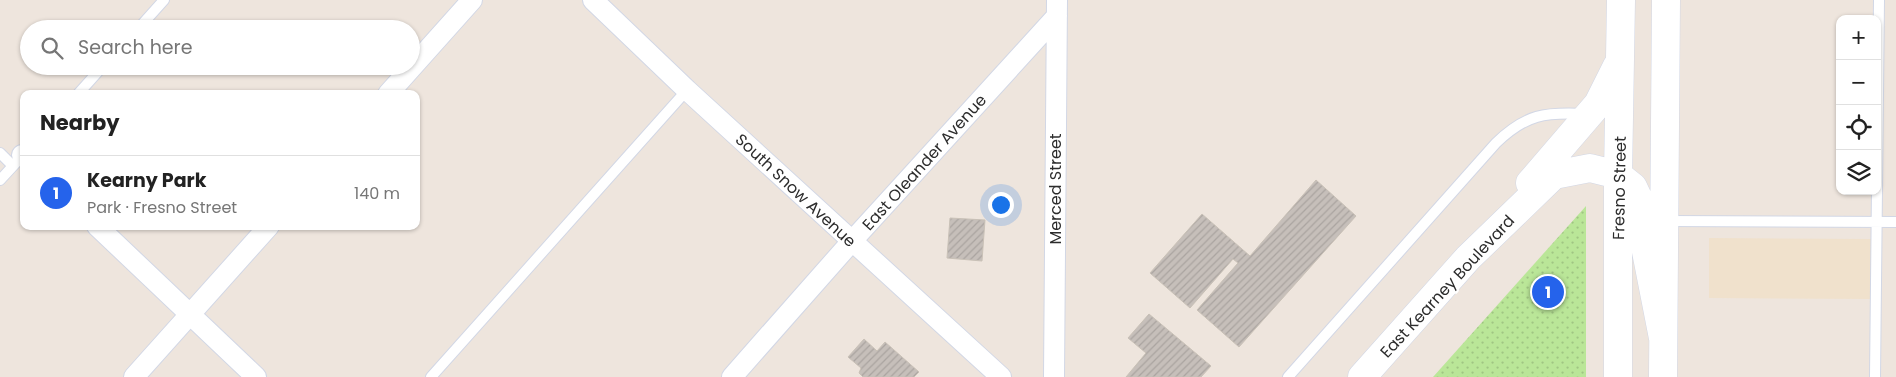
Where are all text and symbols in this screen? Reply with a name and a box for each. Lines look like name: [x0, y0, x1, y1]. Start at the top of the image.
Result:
map controls: [1836, 15, 1881, 195]
button: +: [1836, 15, 1881, 60]
search box: [20, 20, 420, 75]
icon: search: [38, 34, 66, 62]
text: Search here: [78, 34, 192, 61]
button: −: [1836, 60, 1881, 105]
street label: East Oleander Avenue: [857, 89, 992, 235]
button: locate: [1836, 105, 1881, 150]
text: Nearby: [40, 108, 120, 137]
street label: South Snow Avenue: [730, 128, 861, 253]
street label: Merced Street: [1044, 133, 1067, 245]
street label: Fresno Street: [1607, 136, 1632, 240]
button: layers: [1836, 150, 1881, 195]
text: Kearny Park: [87, 167, 206, 194]
text: 1: [53, 182, 59, 205]
text: 140 m: [354, 182, 400, 205]
your location: [988, 192, 1014, 218]
text: Park · Fresno Street: [87, 196, 237, 219]
street label: East Kearney Boulevard: [1375, 210, 1520, 363]
pin: 1: [1532, 273, 1564, 311]

